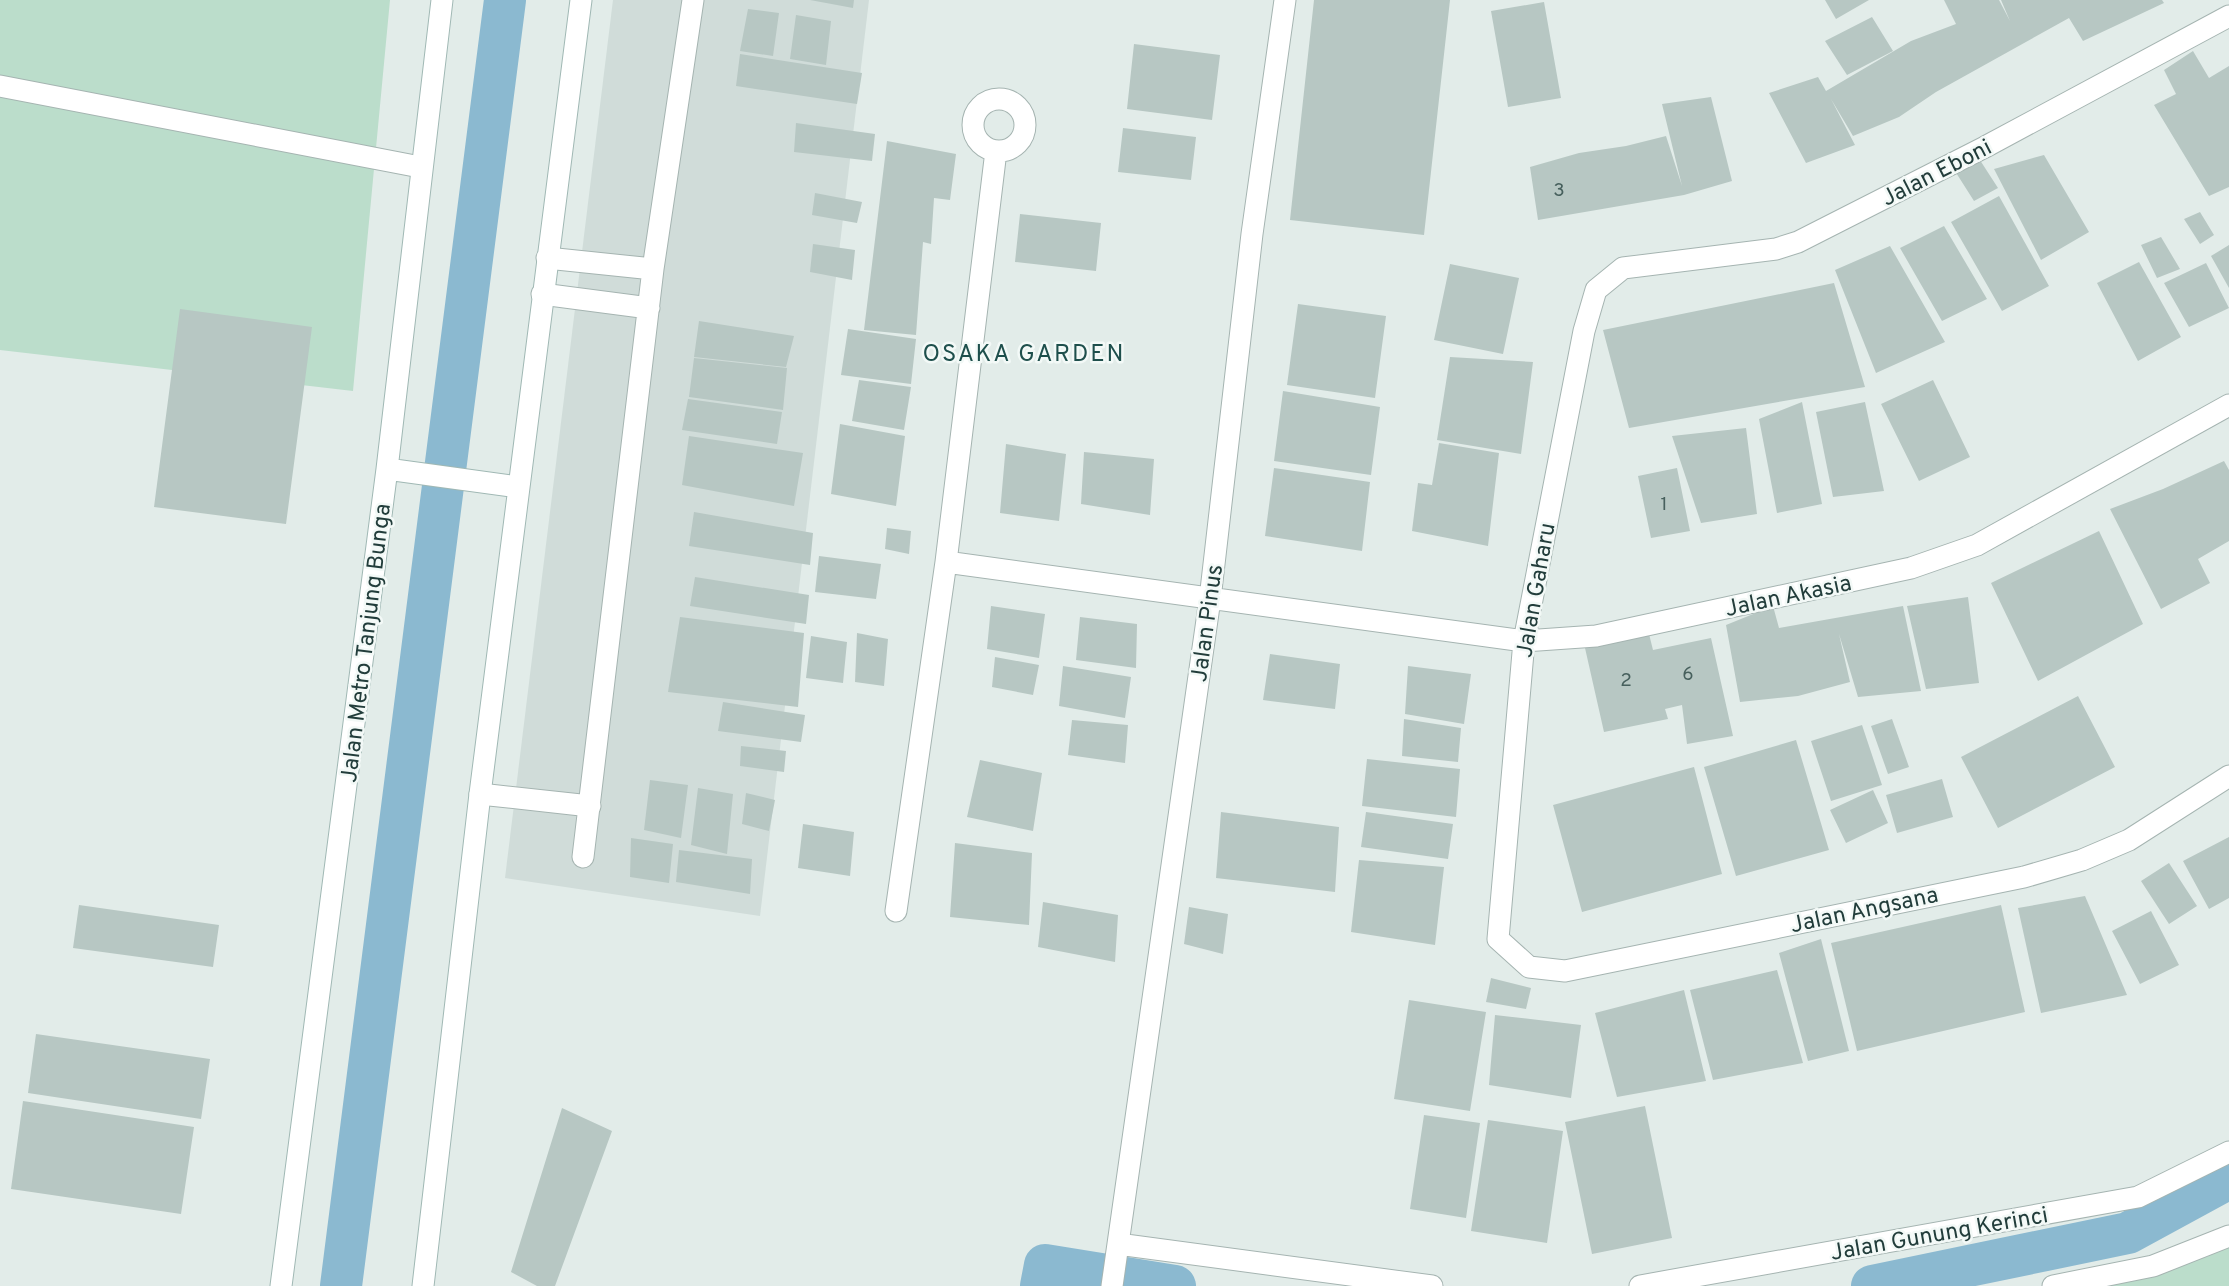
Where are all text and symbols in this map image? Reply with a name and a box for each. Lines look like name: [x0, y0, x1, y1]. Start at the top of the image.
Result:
street label: Jalan Eboni: [1877, 134, 1997, 214]
house number: 3: [1553, 179, 1565, 203]
district label: OSAKA GARDEN: [923, 340, 1125, 370]
house number: 1: [1660, 493, 1668, 517]
street label: Jalan Metro Tanjung Bunga: [336, 502, 399, 784]
street label: Jalan Gaharu: [1511, 521, 1564, 660]
street label: Jalan Pinus: [1186, 563, 1231, 684]
street label: Jalan Akasia: [1723, 570, 1854, 625]
house number: 6: [1682, 663, 1694, 687]
house number: 2: [1620, 669, 1632, 693]
street label: Jalan Angsana: [1788, 882, 1941, 941]
street label: Jalan Gunung Kerinci: [1828, 1202, 2051, 1269]

